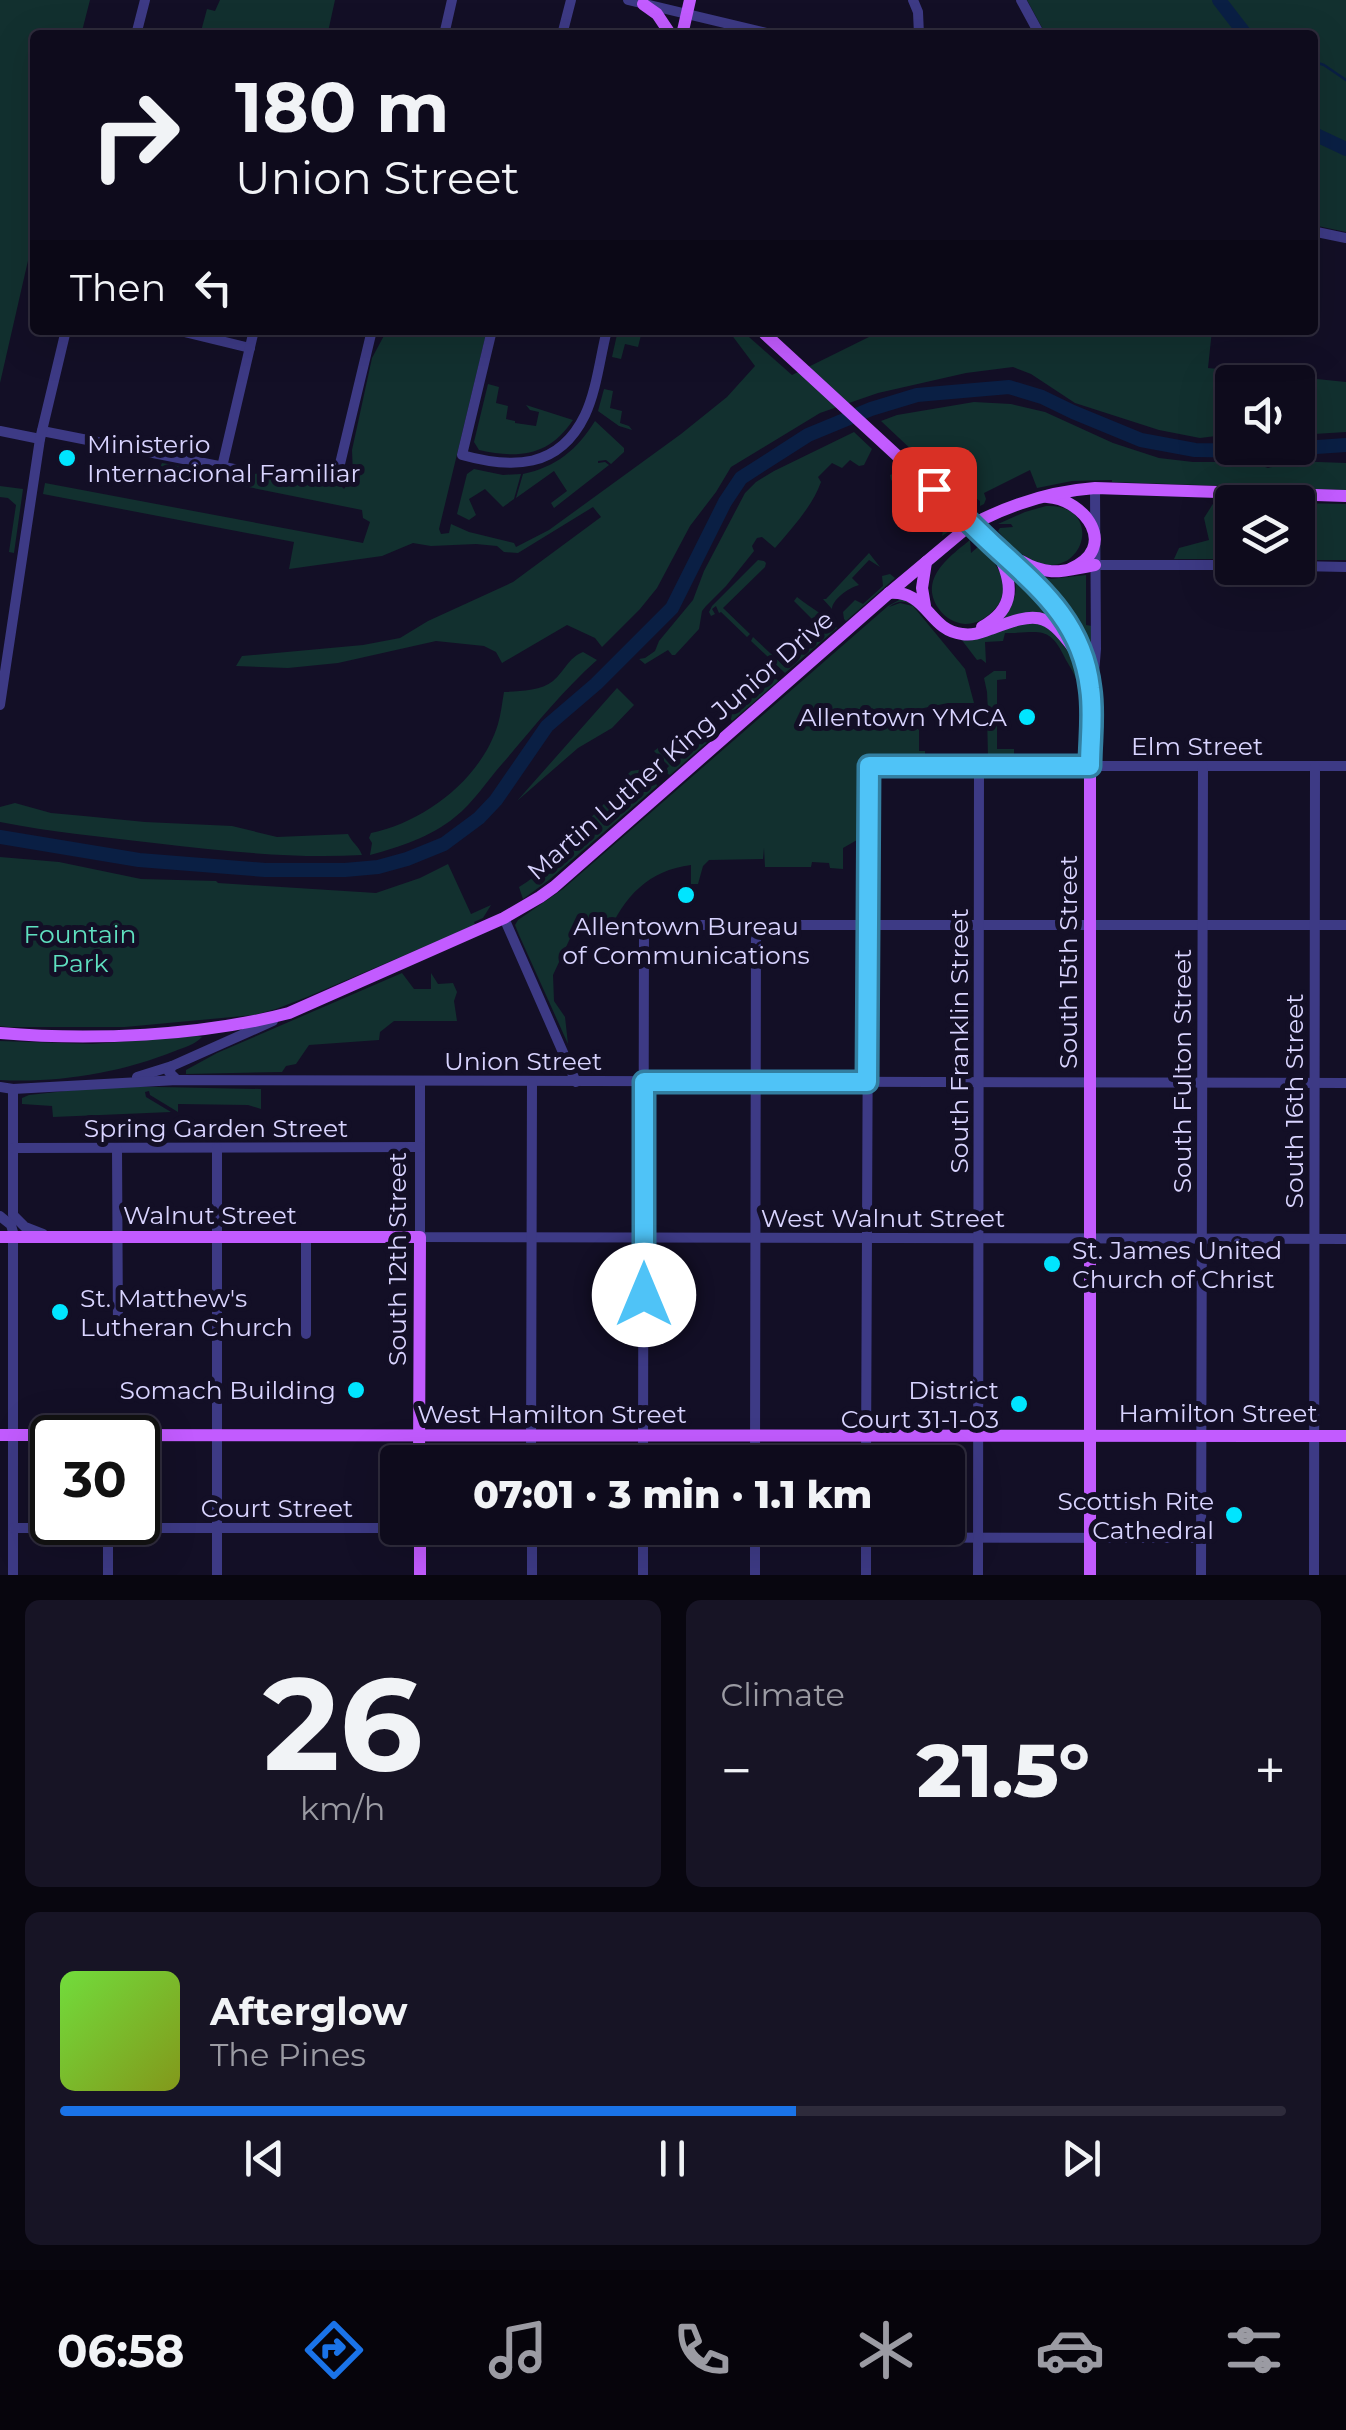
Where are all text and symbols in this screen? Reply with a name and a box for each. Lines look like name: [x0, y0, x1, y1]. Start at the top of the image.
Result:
text: 180 m: [235, 64, 449, 150]
icon: right: [70, 70, 200, 200]
text: Union Street: [235, 150, 520, 205]
icon: left: [186, 260, 241, 315]
text: Then: [70, 264, 166, 311]
map controls: [1215, 365, 1315, 585]
button: sound: [1215, 365, 1315, 465]
place label: Ministerio Internacional Familiar: [87, 429, 360, 488]
marker: Ministerio Internacional Familiar: [56, 447, 78, 469]
pin: [892, 447, 977, 532]
icon: arrive: [907, 462, 962, 517]
button: layers: [1215, 485, 1315, 585]
street label: Martin Luther King Junior Drive: [521, 604, 839, 886]
place label: Allentown YMCA: [799, 702, 1007, 732]
marker: Allentown YMCA: [1016, 706, 1038, 728]
street label: Elm Street: [1131, 731, 1263, 761]
street label: South 15th Street: [1053, 855, 1083, 1069]
marker: Allentown Bureau of Communications: [675, 884, 697, 906]
street label: South Franklin Street: [944, 908, 974, 1174]
place label: Allentown Bureau of Communications: [562, 911, 810, 970]
park label: Fountain Park: [24, 919, 136, 978]
street label: South Fulton Street: [1167, 949, 1197, 1193]
street label: South 16th Street: [1279, 994, 1309, 1208]
street label: Union Street: [444, 1046, 602, 1076]
street label: Spring Garden Street: [84, 1113, 348, 1143]
street label: South 12th Street: [382, 1152, 412, 1366]
street label: Walnut Street: [123, 1200, 297, 1230]
street label: West Walnut Street: [761, 1203, 1005, 1233]
place label: St. James United Church of Christ: [1072, 1235, 1282, 1294]
position arrow: [592, 1243, 696, 1347]
marker: St. James United Church of Christ: [1041, 1253, 1063, 1275]
place label: St. Matthew's Lutheran Church: [80, 1283, 293, 1342]
marker: St. Matthew's Lutheran Church: [49, 1301, 71, 1323]
place label: Somach Building: [120, 1375, 336, 1405]
place label: District Court 31-1-03: [841, 1375, 999, 1434]
marker: Somach Building: [345, 1379, 367, 1401]
marker: District Court 31-1-03: [1008, 1393, 1030, 1415]
street label: Hamilton Street: [1118, 1398, 1318, 1428]
street label: West Hamilton Street: [417, 1399, 687, 1429]
speed limit sign: 30: [30, 1415, 160, 1545]
text: 07:01 · 3 min · 1.1 km: [473, 1471, 872, 1518]
place label: Scottish Rite Cathedral: [1057, 1486, 1214, 1545]
street label: Court Street: [201, 1493, 353, 1523]
marker: Scottish Rite Cathedral: [1223, 1504, 1245, 1526]
text: 26: [263, 1644, 423, 1803]
text: Climate: [721, 1675, 845, 1714]
text: 21.5°: [917, 1724, 1090, 1816]
text: −: [721, 1737, 752, 1804]
text: +: [1254, 1737, 1286, 1804]
text: km/h: [300, 1789, 385, 1828]
text: Afterglow: [210, 1988, 408, 2035]
text: The Pines: [210, 2035, 366, 2074]
icon: previous: [237, 2131, 292, 2186]
icon: pause: [645, 2131, 700, 2186]
icon: next: [1054, 2131, 1109, 2186]
icon: directions: [299, 2315, 369, 2385]
icon: music: [483, 2315, 553, 2385]
icon: phone: [667, 2315, 737, 2385]
icon: climate: [851, 2315, 921, 2385]
icon: car: [1035, 2315, 1105, 2385]
icon: filters: [1219, 2315, 1289, 2385]
text: 06:58: [57, 2323, 185, 2378]

